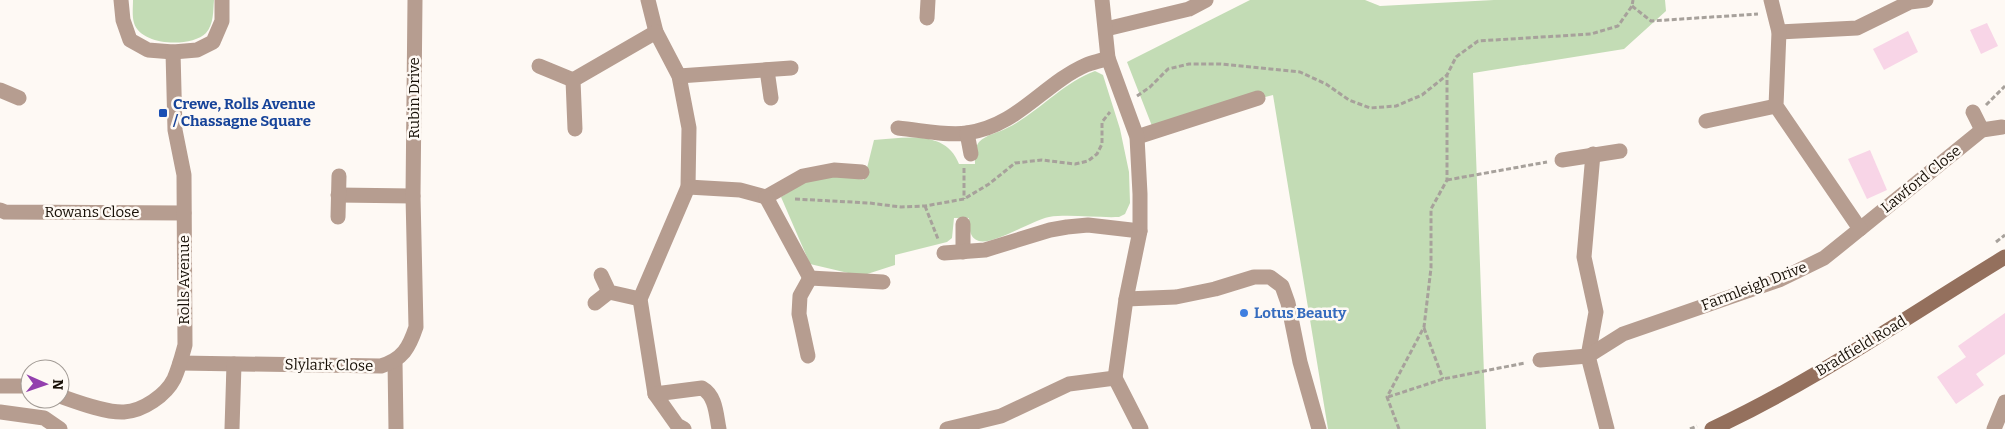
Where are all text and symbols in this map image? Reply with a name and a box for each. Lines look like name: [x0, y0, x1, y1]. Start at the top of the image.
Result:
street label: Rubin Drive: [405, 57, 423, 139]
place label: Crewe, Rolls Avenue / Chassagne Square: [172, 95, 315, 130]
marker: Crewe, Rolls Avenue / Chassagne Square: [157, 107, 169, 119]
street label: Lawford Close: [1878, 141, 1964, 217]
street label: Rowans Close: [44, 203, 140, 221]
street label: Rolls Avenue: [175, 235, 193, 325]
street label: Farmleigh Drive: [1699, 258, 1809, 314]
place label: Lotus Beauty: [1254, 304, 1347, 322]
marker: Lotus Beauty: [1238, 307, 1250, 319]
street label: Bradfield Road: [1813, 312, 1910, 380]
street label: Slylark Close: [285, 355, 373, 375]
north arrow: [20, 359, 70, 409]
text: N: [49, 379, 66, 390]

